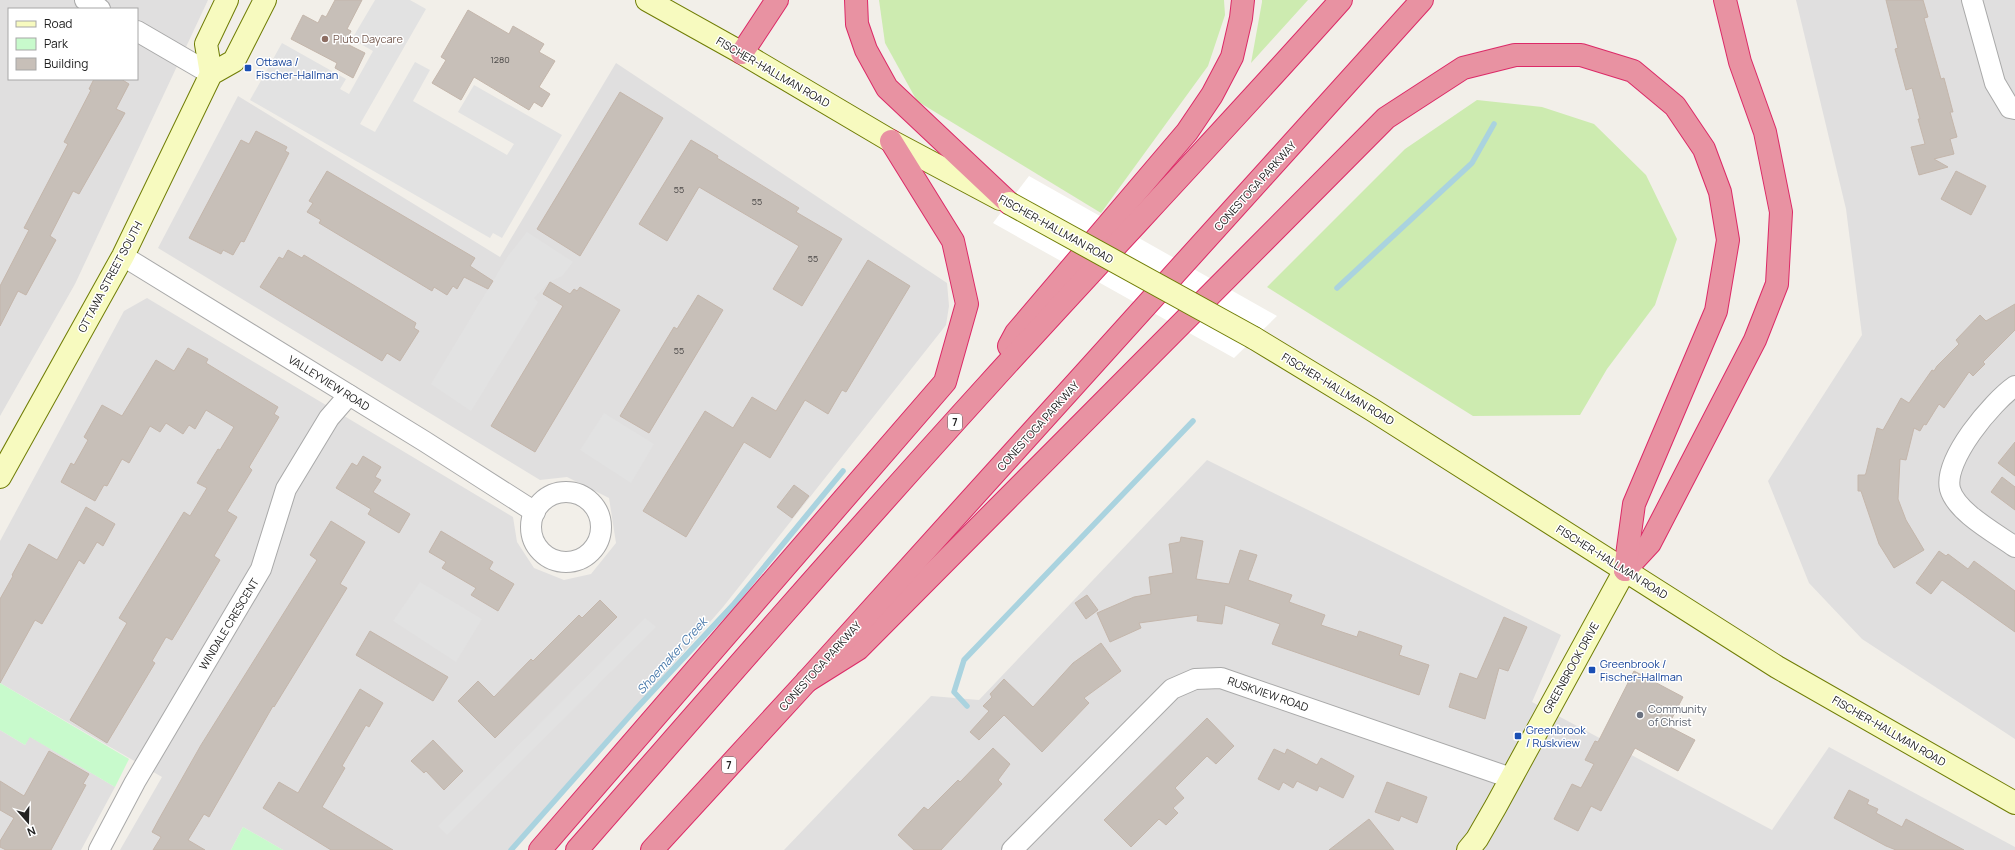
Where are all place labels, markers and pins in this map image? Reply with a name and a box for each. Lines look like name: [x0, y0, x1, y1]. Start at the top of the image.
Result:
place label: Pluto Daycare: [333, 31, 403, 46]
marker: Pluto Daycare: [320, 34, 330, 44]
place label: Ottawa / Fischer-Hallman: [256, 54, 338, 82]
marker: Ottawa / Fischer-Hallman: [243, 63, 253, 73]
place label: Greenbrook / Fischer-Hallman: [1600, 656, 1682, 684]
marker: Greenbrook / Fischer-Hallman: [1587, 665, 1597, 675]
place label: Community of Christ: [1648, 701, 1707, 729]
marker: Community of Christ: [1635, 710, 1645, 720]
place label: Greenbrook / Ruskview: [1526, 722, 1586, 750]
marker: Greenbrook / Ruskview: [1513, 731, 1523, 741]

